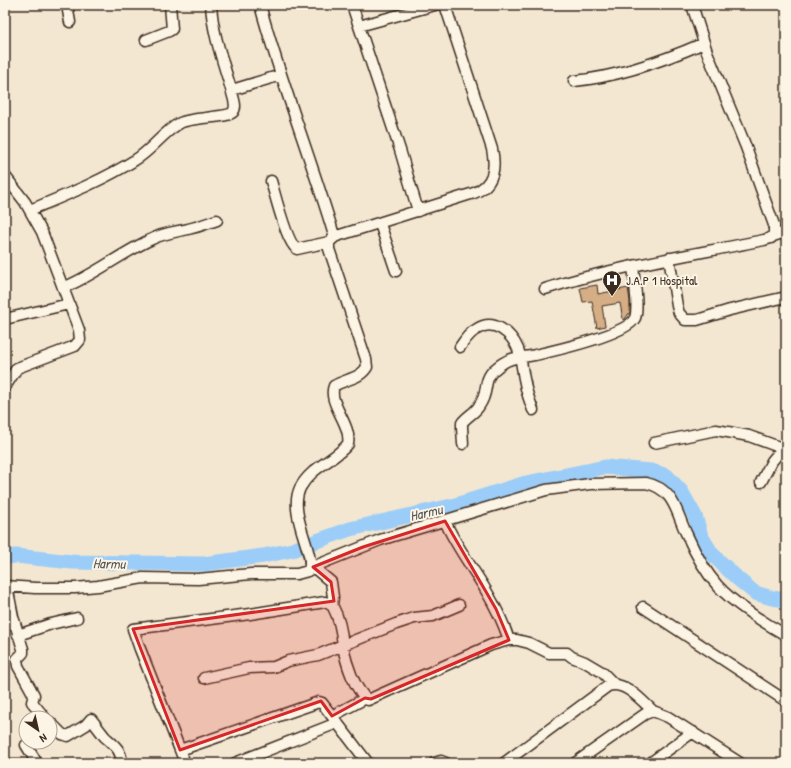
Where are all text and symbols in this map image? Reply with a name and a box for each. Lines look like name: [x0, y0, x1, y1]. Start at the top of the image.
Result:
hospital icon: J.A.P 1 Hospital: [601, 269, 623, 297]
place label: J.A.P 1 Hospital: [626, 271, 698, 289]
water label: Harmu: [408, 499, 445, 525]
water label: Harmu: [93, 553, 127, 573]
north arrow: [18, 710, 58, 750]
text: N: [37, 731, 50, 746]

